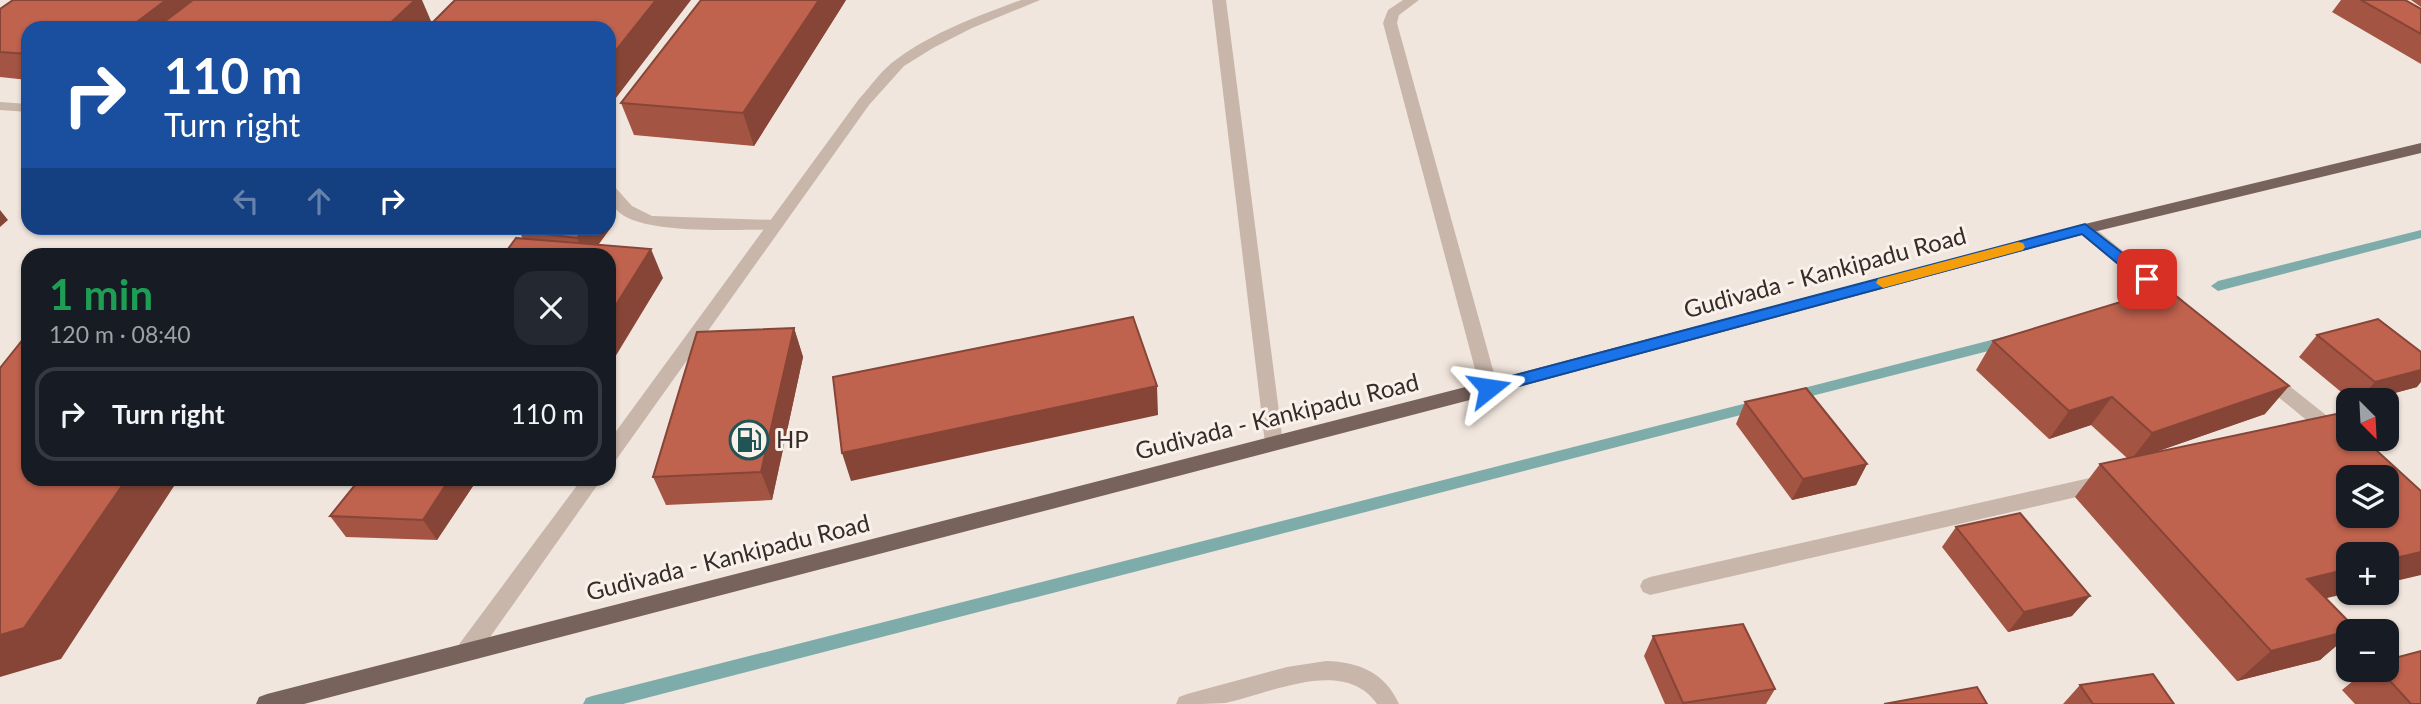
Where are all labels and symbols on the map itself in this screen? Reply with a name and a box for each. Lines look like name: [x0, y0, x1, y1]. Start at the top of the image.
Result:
street label: Gudivada - Kankipadu Road: [1680, 220, 1969, 323]
pin: [2117, 249, 2177, 309]
position arrow: [1452, 351, 1526, 425]
street label: Gudivada - Kankipadu Road: [1132, 366, 1421, 465]
north arrow: [2336, 388, 2399, 452]
fuel station icon: HP: [728, 419, 770, 461]
place label: HP: [776, 424, 809, 453]
street label: Gudivada - Kankipadu Road: [583, 507, 872, 606]

